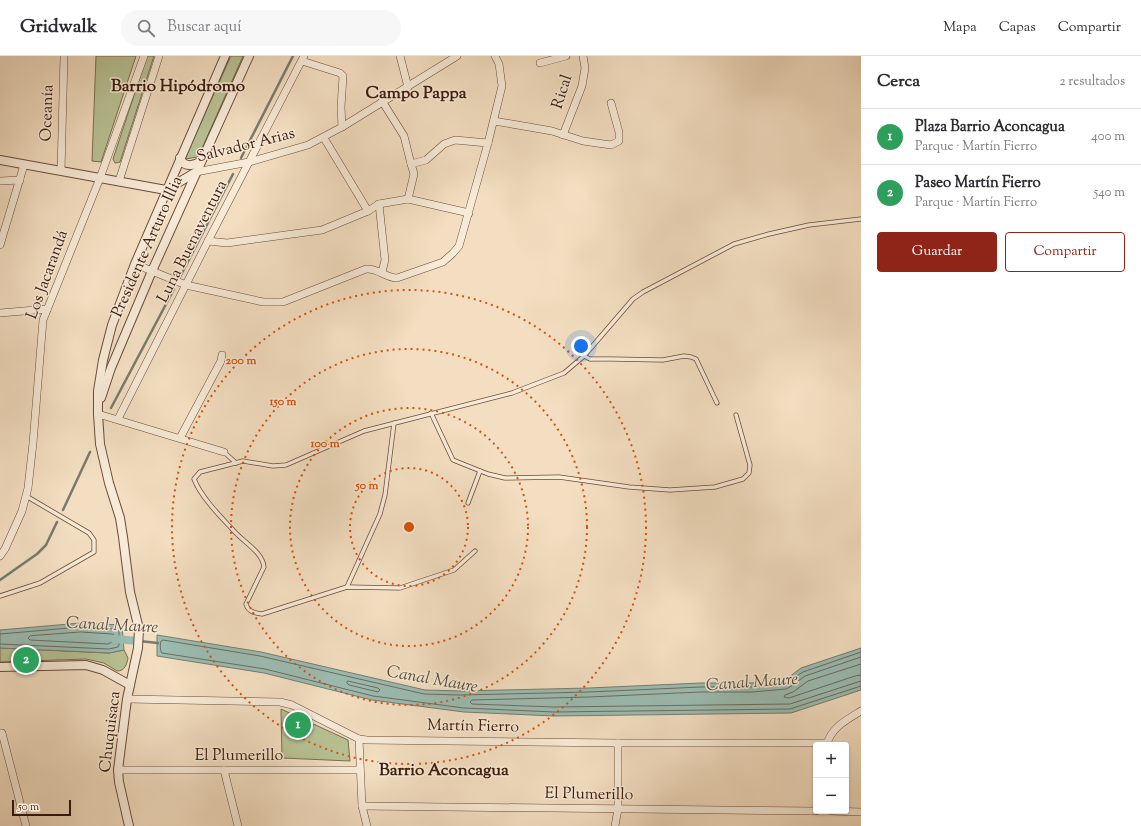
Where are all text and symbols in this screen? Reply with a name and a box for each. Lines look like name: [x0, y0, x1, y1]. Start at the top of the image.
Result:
search box: [121, 10, 401, 46]
text: Gridwalk: [20, 14, 97, 41]
icon: search: [135, 17, 157, 39]
text: Buscar aquí: [167, 17, 241, 38]
text: Mapa: [943, 18, 977, 38]
text: Capas: [999, 18, 1036, 38]
text: Compartir: [1058, 18, 1121, 38]
text: Cerca: [877, 70, 920, 94]
street label: Rical: [547, 71, 580, 112]
text: 2 resultados: [1059, 73, 1125, 91]
district label: Barrio Hipódromo: [111, 75, 245, 99]
district label: Campo Pappa: [365, 82, 467, 106]
street label: Oceanía: [36, 83, 61, 142]
text: Plaza Barrio Aconcagua: [915, 117, 1065, 138]
street label: Salvador Arias: [194, 123, 298, 169]
text: 1: [888, 128, 892, 146]
text: 400 m: [1091, 128, 1125, 146]
text: Parque · Martín Fierro: [915, 138, 1037, 156]
street label: Presidente Arturo Illia: [106, 172, 190, 321]
text: Paseo Martín Fierro: [915, 173, 1041, 194]
street label: Luna Buenaventura: [152, 176, 234, 307]
text: 2: [887, 184, 893, 202]
text: 540 m: [1094, 184, 1125, 202]
text: Parque · Martín Fierro: [915, 194, 1037, 212]
street label: Los Jacarandá: [21, 227, 75, 323]
button: Guardar: [877, 232, 997, 272]
button: Compartir: [1005, 232, 1125, 272]
your location: [571, 336, 591, 356]
text: 200 m: [226, 352, 256, 370]
text: 150 m: [268, 393, 297, 411]
text: 100 m: [309, 435, 340, 453]
text: 50 m: [355, 477, 379, 495]
centre of rings: [402, 520, 416, 534]
water label: Canal Maure: [65, 612, 159, 640]
pin: 2: [13, 645, 39, 675]
water label: Canal Maure: [385, 660, 480, 700]
water label: Canal Maure: [705, 668, 799, 698]
street label: Chuquisaca: [95, 689, 127, 774]
pin: 1: [285, 710, 311, 740]
street label: Martín Fierro: [427, 715, 519, 739]
map controls: [813, 742, 849, 814]
button: +: [813, 742, 849, 778]
street label: El Plumerillo: [195, 745, 284, 768]
district label: Barrio Aconcagua: [379, 759, 509, 783]
button: −: [813, 778, 849, 814]
street label: El Plumerillo: [544, 783, 634, 807]
scale bar: [12, 798, 71, 817]
text: 50 m: [18, 799, 39, 815]

